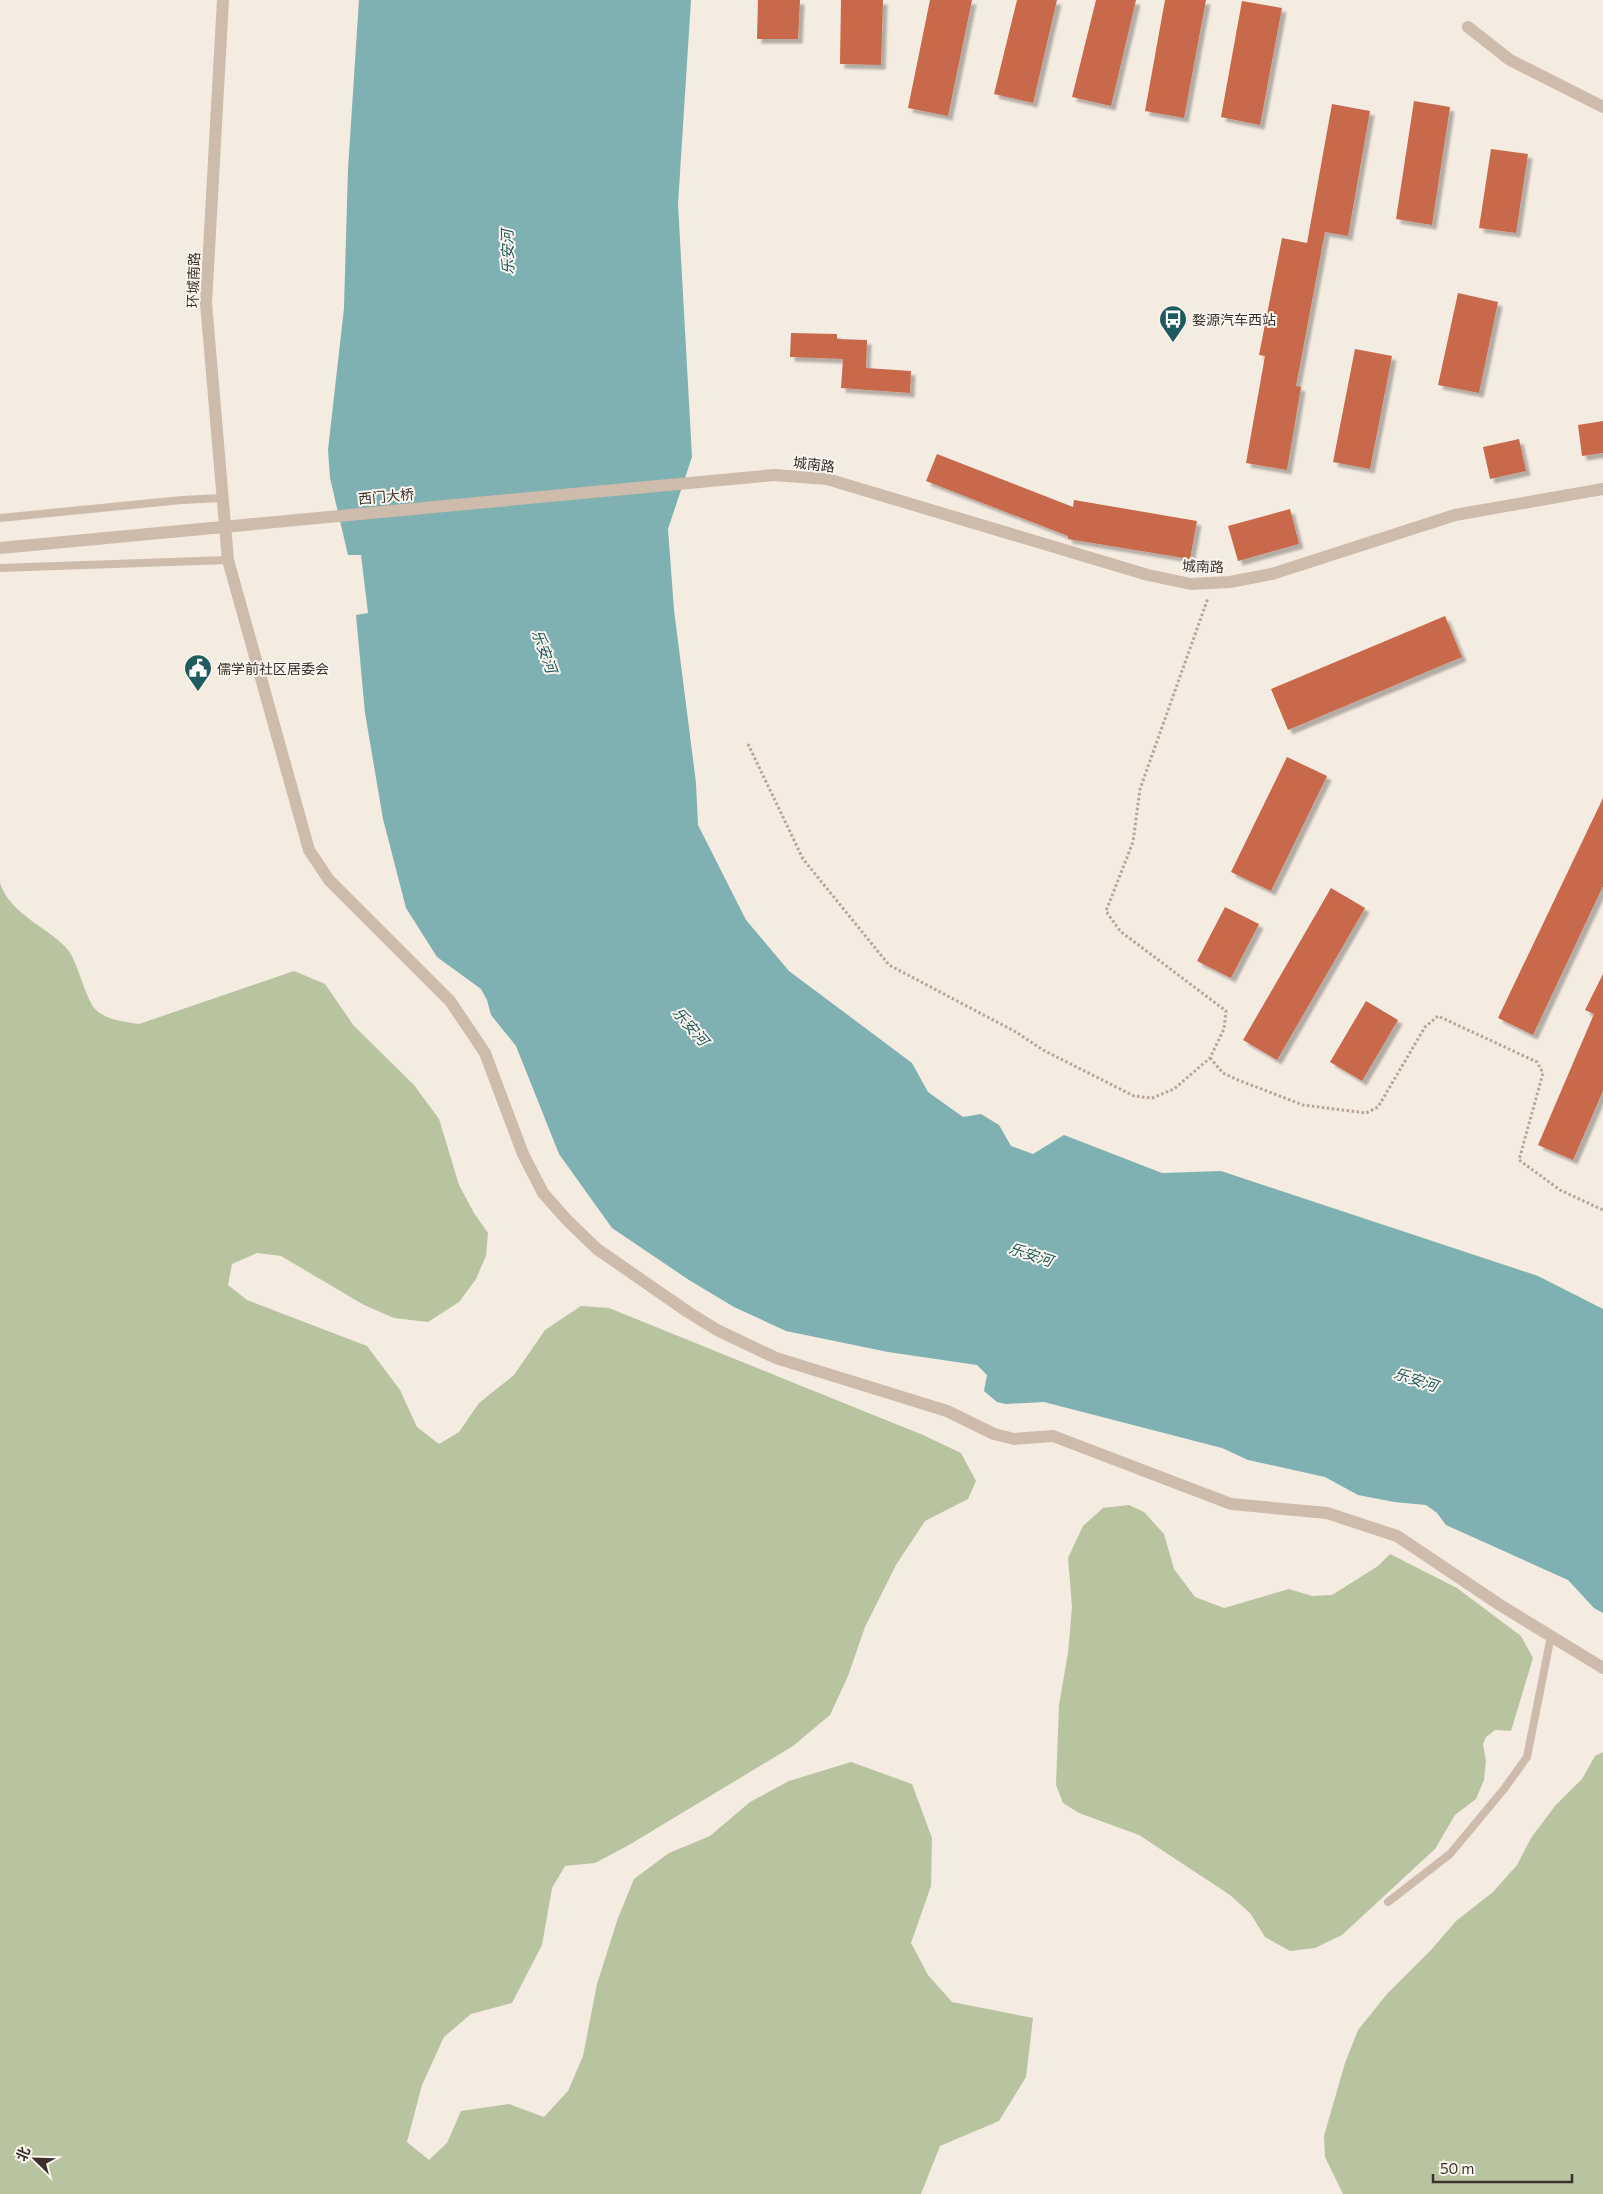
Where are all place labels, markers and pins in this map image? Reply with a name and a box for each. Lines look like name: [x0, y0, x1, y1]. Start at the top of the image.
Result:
bus stop icon: 婺源汽车西站: [1158, 304, 1188, 343]
place label: 婺源汽车西站: [1192, 311, 1276, 328]
public building icon: 儒学前社区居委会: [183, 653, 213, 692]
place label: 儒学前社区居委会: [217, 660, 329, 677]

